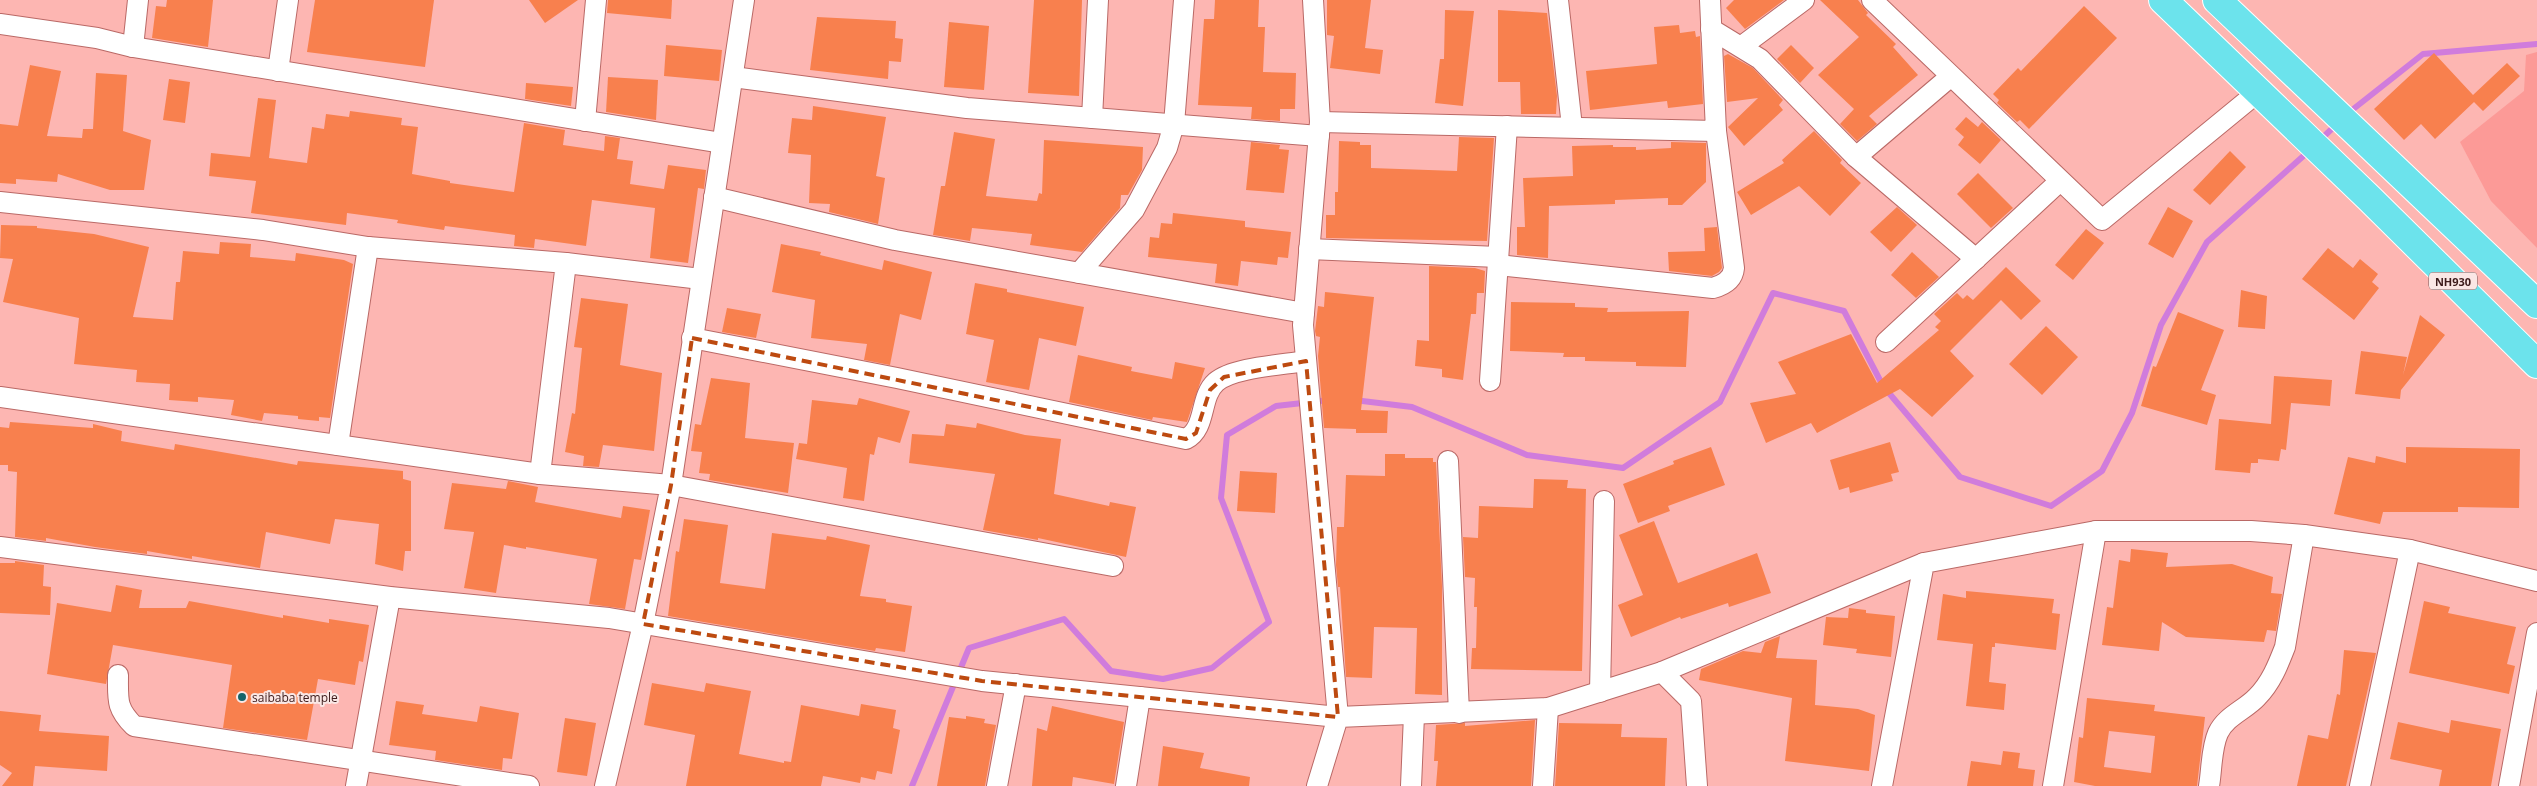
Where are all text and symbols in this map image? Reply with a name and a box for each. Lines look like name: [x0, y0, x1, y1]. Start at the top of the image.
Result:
road number: NH930: [2429, 272, 2477, 290]
place label: saibaba temple: [252, 689, 338, 706]
marker: saibaba temple: [236, 691, 248, 703]

